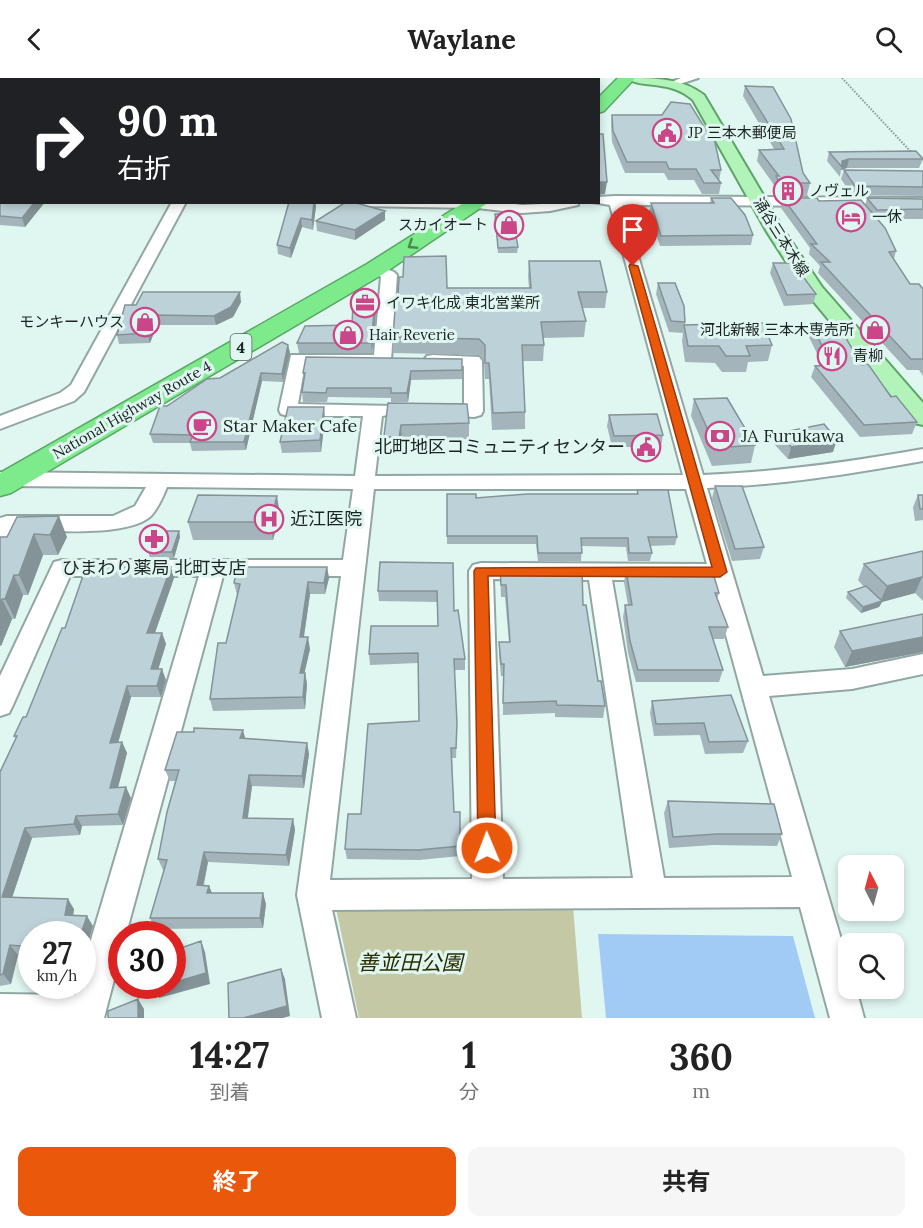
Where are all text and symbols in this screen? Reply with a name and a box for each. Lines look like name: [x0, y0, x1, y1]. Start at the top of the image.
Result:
text: Waylane: [407, 22, 516, 56]
icon: back: [18, 23, 51, 56]
icon: search: [872, 23, 905, 56]
text: 90 m: [117, 94, 218, 148]
icon: right: [18, 102, 96, 180]
public building icon: JP 三本木郵便局: [651, 117, 683, 149]
place label: JP 三本木郵便局: [687, 123, 797, 142]
text: 右折: [117, 151, 171, 185]
building icon: ノヴェル: [772, 175, 804, 207]
place label: ノヴェル: [809, 181, 869, 200]
street label: 涌谷三本木線: [750, 194, 813, 280]
hotel icon: 一休: [835, 201, 867, 233]
pin: [607, 204, 658, 266]
place label: 一休: [872, 207, 902, 226]
shop icon: スカイオート: [493, 209, 525, 241]
icon: arrive: [616, 213, 649, 246]
place label: スカイオート: [398, 215, 488, 234]
one-way arrow: [408, 238, 418, 250]
office icon: イワキ化成 東北営業所: [349, 287, 381, 319]
place label: イワキ化成 東北営業所: [386, 293, 540, 312]
shop icon: モンキーハウス: [129, 306, 161, 338]
place label: モンキーハウス: [19, 312, 124, 331]
shop icon: 河北新報 三本木専売所: [859, 314, 891, 346]
shop icon: Hair Reverie: [332, 319, 364, 351]
place label: 河北新報 三本木専売所: [700, 320, 854, 339]
place label: Hair Reverie: [369, 325, 455, 344]
road number: 4: [230, 334, 252, 360]
restaurant icon: 青柳: [816, 340, 848, 372]
place label: 青柳: [853, 346, 883, 365]
street label: National Highway Route 4: [49, 356, 215, 463]
cafe icon: Star Maker Cafe: [186, 410, 218, 442]
place label: Star Maker Cafe: [223, 414, 357, 437]
bank icon: JA Furukawa: [704, 420, 736, 452]
place label: JA Furukawa: [740, 424, 844, 447]
public building icon: 北町地区コミュニティセンター: [630, 431, 662, 463]
place label: 北町地区コミュニティセンター: [374, 435, 625, 458]
hospital icon: 近江医院: [253, 503, 285, 535]
place label: 近江医院: [290, 507, 362, 530]
pharmacy icon: ひまわり薬局 北町支店: [138, 523, 170, 555]
place label: ひまわり薬局 北町支店: [62, 556, 246, 579]
position arrow: [455, 816, 519, 880]
north arrow: [838, 855, 904, 921]
map controls: [838, 855, 904, 999]
speed limit sign: 30: [108, 921, 186, 999]
button: search: [838, 933, 904, 999]
text: 27: [42, 934, 72, 972]
park label: 善並田公園: [358, 949, 465, 976]
text: km/h: [37, 966, 77, 985]
text: 14:27: [190, 1032, 269, 1078]
text: 1: [462, 1032, 477, 1078]
text: 360: [669, 1034, 733, 1080]
text: m: [692, 1078, 710, 1103]
text: 到着: [210, 1079, 250, 1104]
text: 分: [459, 1079, 479, 1104]
button: 終了: [18, 1147, 456, 1216]
button: 共有: [468, 1147, 905, 1216]

